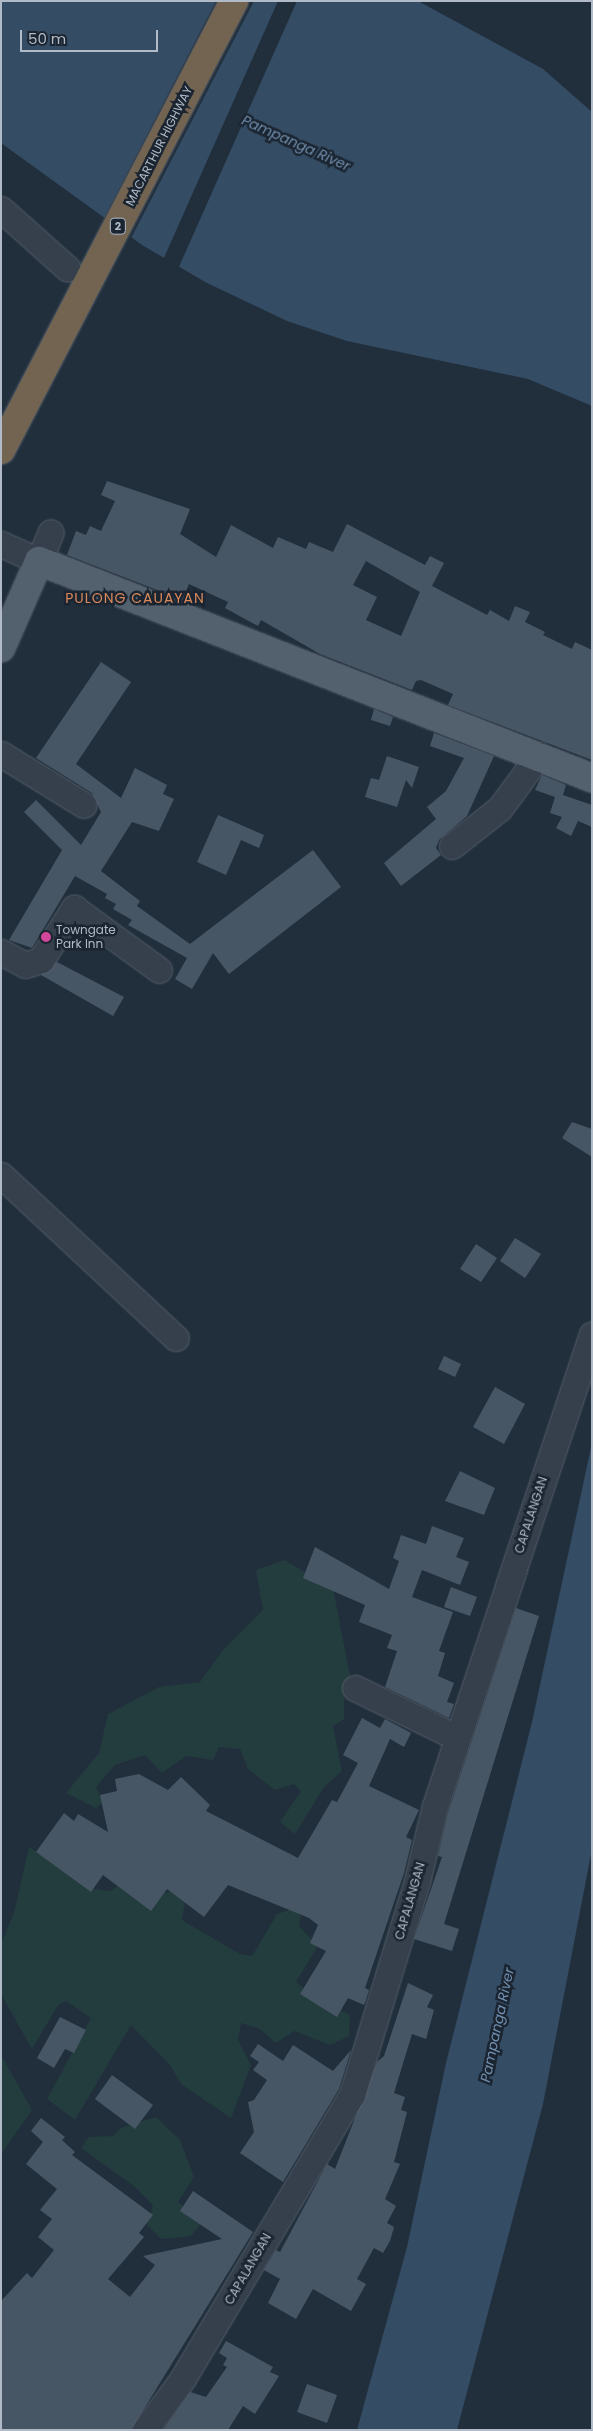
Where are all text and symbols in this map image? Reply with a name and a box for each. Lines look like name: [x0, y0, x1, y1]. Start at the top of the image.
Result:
scale bar: [22, 20, 160, 52]
text: 50 m: [28, 28, 66, 49]
street label: MACARTHUR HIGHWAY: [123, 84, 195, 208]
water label: Pampanga River: [239, 112, 353, 174]
road number: 2: [109, 218, 127, 235]
district label: PULONG CAUAYAN: [63, 590, 207, 606]
place label: Towngate Park Inn: [56, 923, 116, 951]
marker: Towngate Park Inn: [40, 931, 52, 943]
street label: CAPALANGAN: [512, 1475, 550, 1555]
street label: CAPALANGAN: [392, 1861, 428, 1941]
water label: Pampanga River: [477, 1966, 517, 2084]
street label: CAPALANGAN: [222, 2231, 274, 2307]

